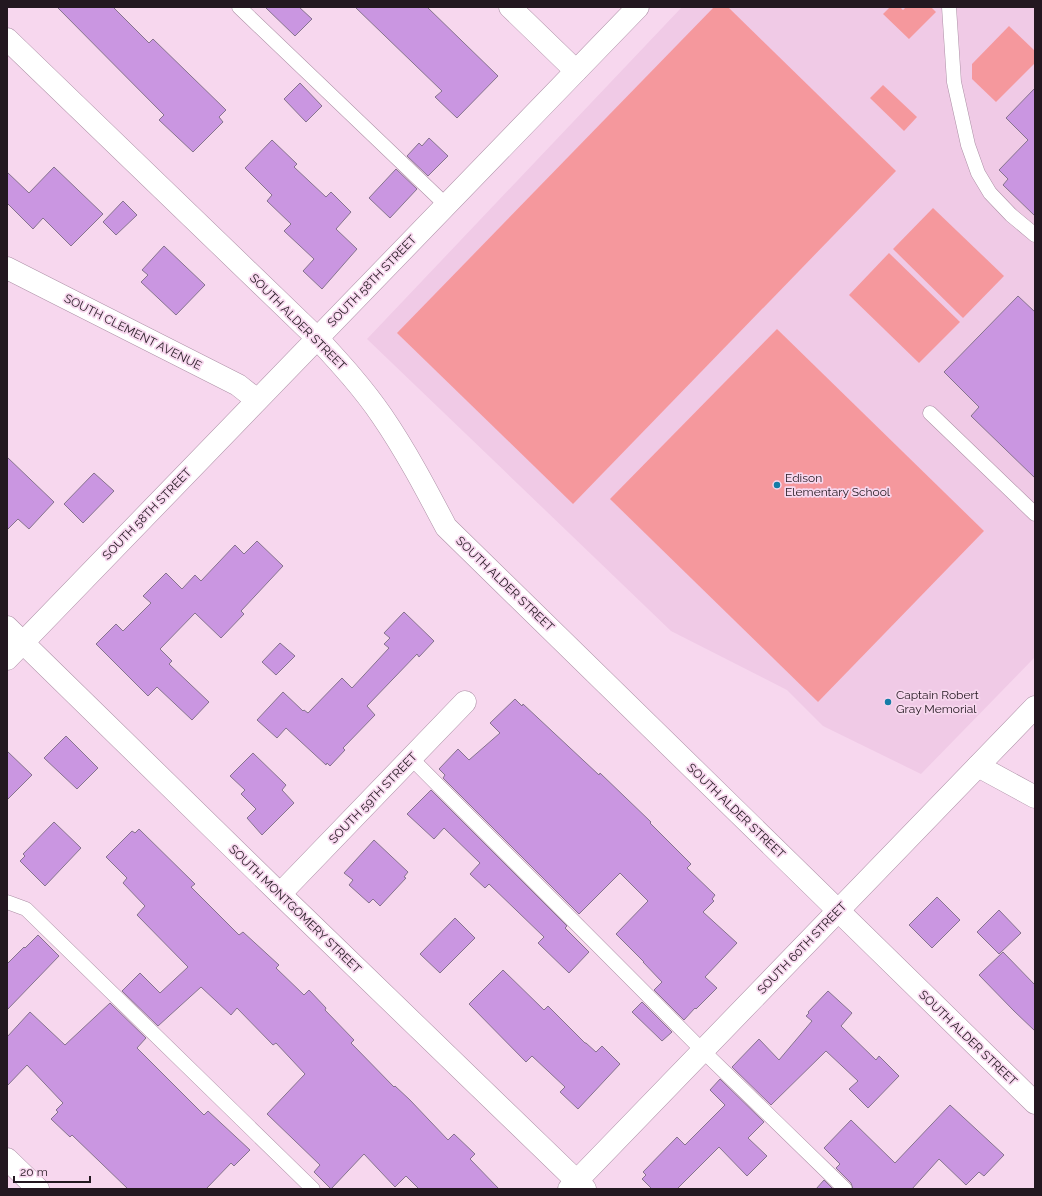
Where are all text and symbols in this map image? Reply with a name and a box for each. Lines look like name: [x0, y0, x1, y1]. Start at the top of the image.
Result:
street label: SOUTH 58TH STREET: [325, 232, 420, 330]
street label: SOUTH ALDER STREET: [247, 271, 350, 374]
street label: SOUTH CLEMENT AVENUE: [62, 291, 204, 373]
street label: SOUTH 58TH STREET: [100, 465, 195, 563]
place label: Edison Elementary School: [785, 471, 891, 499]
marker: Edison Elementary School: [772, 480, 782, 490]
street label: SOUTH ALDER STREET: [453, 534, 557, 635]
place label: Captain Robert Gray Memorial: [896, 688, 979, 716]
marker: Captain Robert Gray Memorial: [883, 697, 893, 707]
street label: SOUTH 59TH STREET: [326, 749, 420, 846]
street label: SOUTH ALDER STREET: [684, 761, 788, 862]
street label: SOUTH MONTGOMERY STREET: [226, 842, 364, 976]
street label: SOUTH 60TH STREET: [755, 899, 850, 997]
street label: SOUTH ALDER STREET: [916, 988, 1020, 1089]
scale bar: [14, 1158, 90, 1184]
text: 20 m: [20, 1165, 48, 1179]

